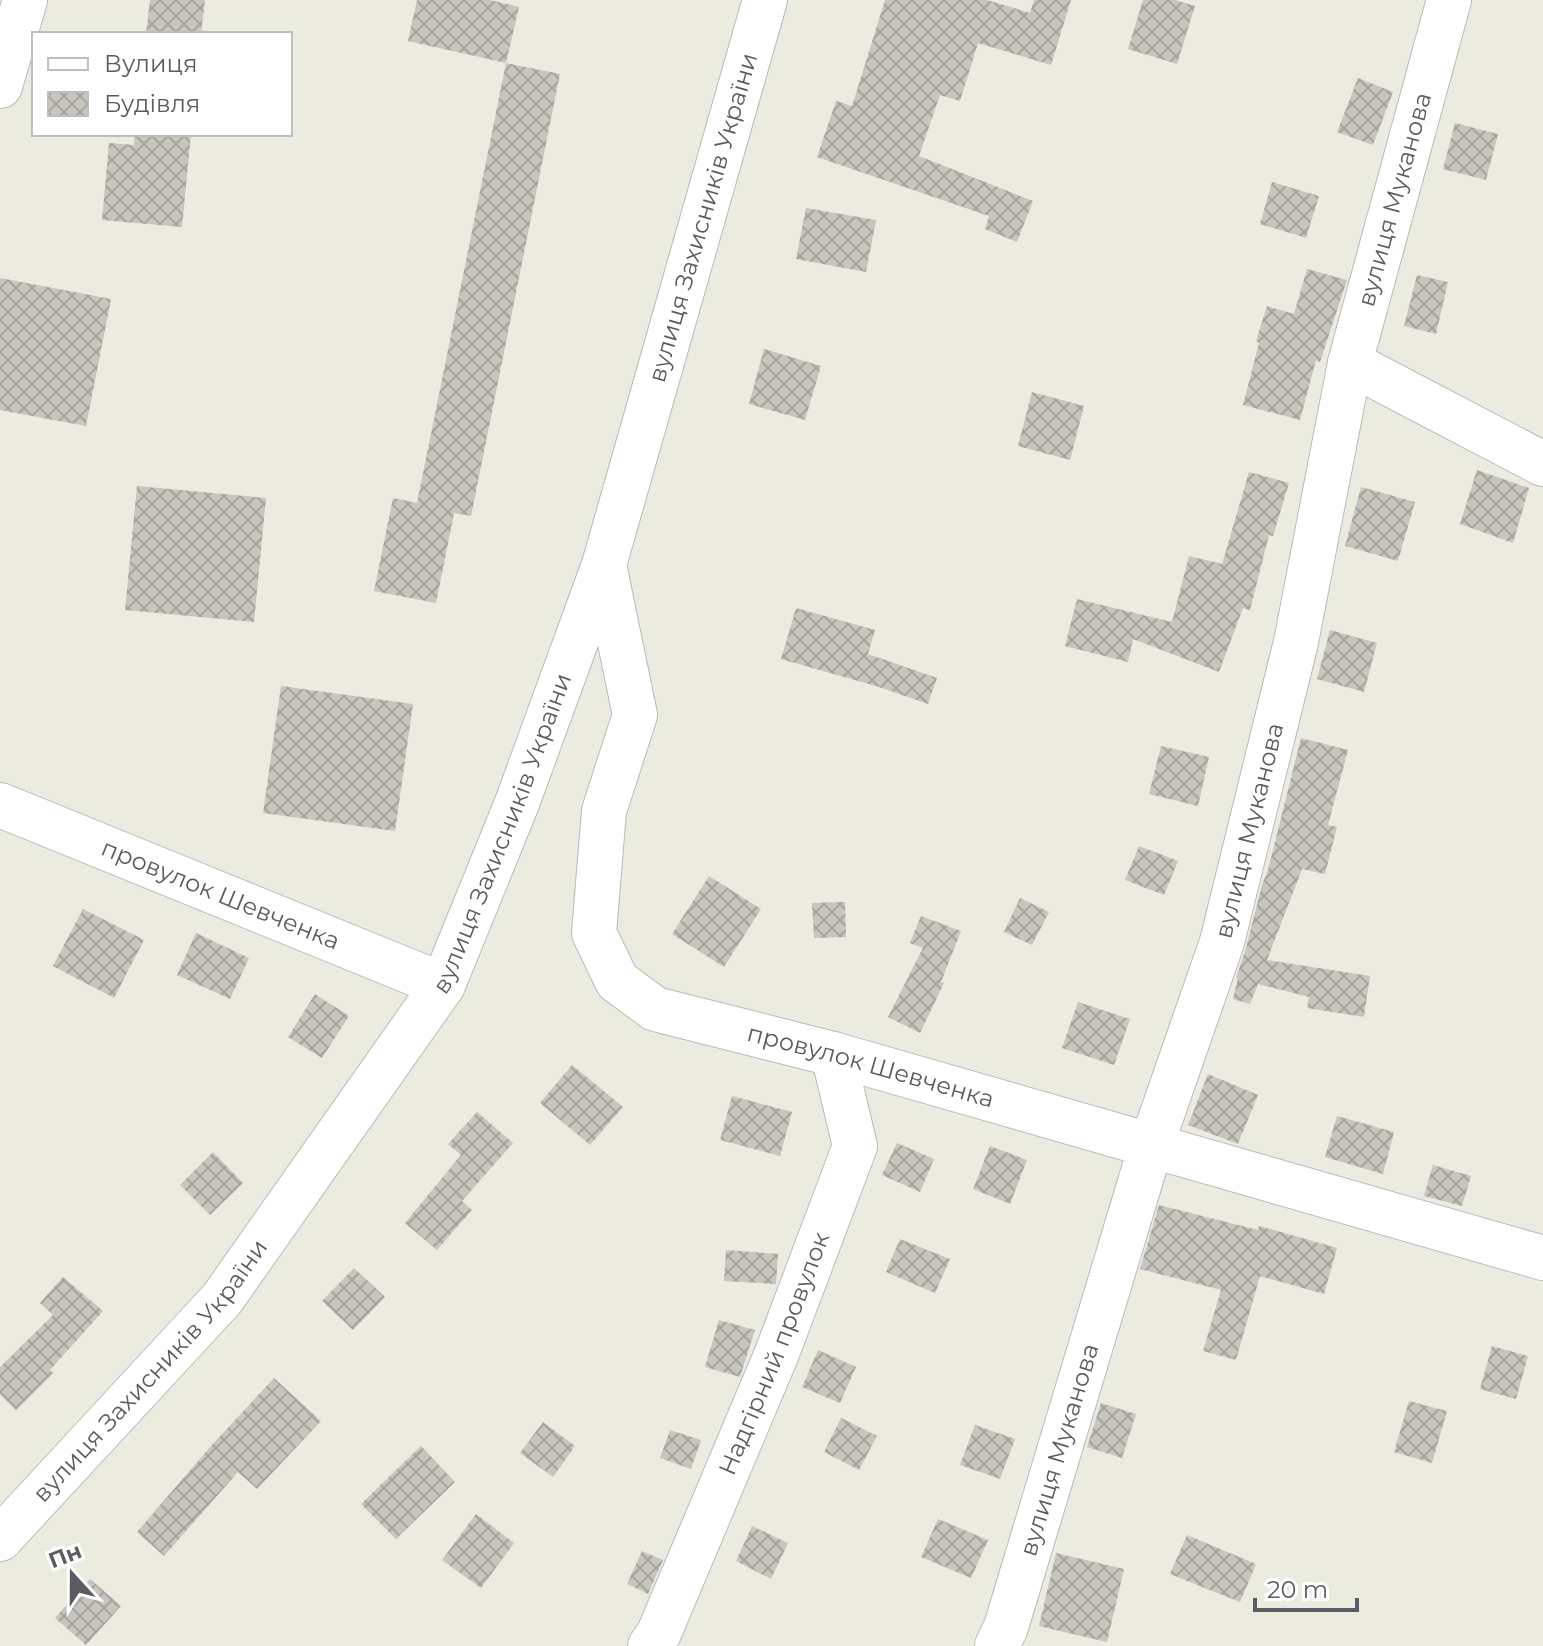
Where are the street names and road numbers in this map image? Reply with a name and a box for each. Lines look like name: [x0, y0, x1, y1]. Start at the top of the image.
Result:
street label: вулиця Захисників України: [642, 49, 763, 385]
street label: вулиця Муканова: [1351, 89, 1437, 310]
street label: вулиця Захисників України: [426, 669, 577, 999]
street label: вулиця Муканова: [1208, 720, 1289, 941]
street label: провулок Шевченка: [97, 833, 344, 956]
street label: провулок Шевченка: [744, 1018, 998, 1114]
street label: Надгірний провулок: [712, 1228, 835, 1479]
street label: вулиця Захисників України: [27, 1233, 274, 1508]
street label: вулиця Муканова: [1013, 1340, 1105, 1560]

